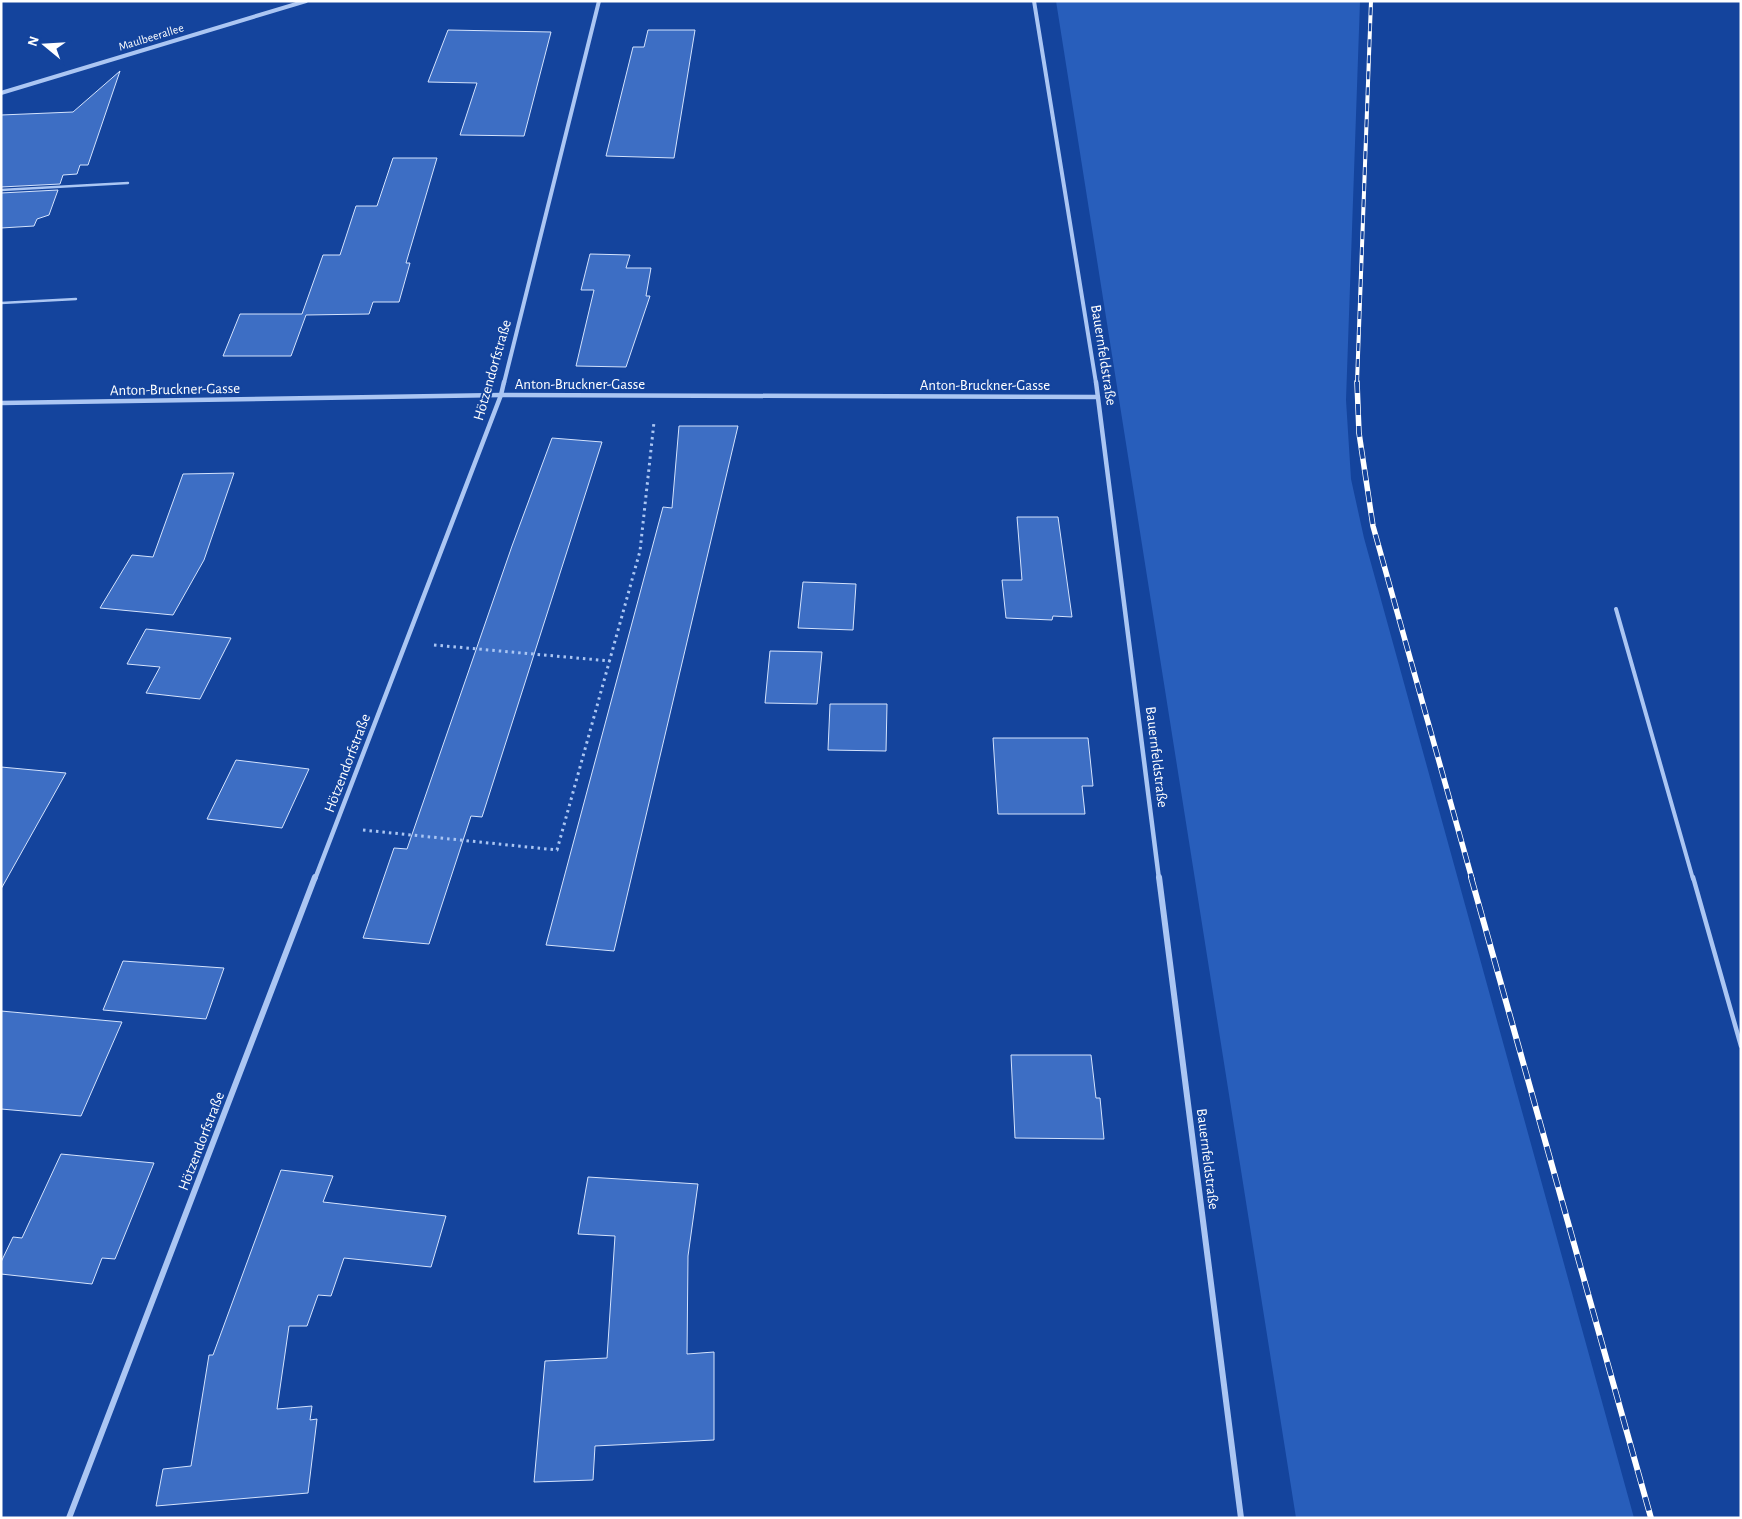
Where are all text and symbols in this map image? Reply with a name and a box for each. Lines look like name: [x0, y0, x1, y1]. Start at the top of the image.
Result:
north arrow: [20, 20, 70, 70]
street label: Maulbeerallee: [117, 21, 185, 53]
text: N: [25, 34, 42, 48]
street label: Bauernfeldstraße: [1088, 304, 1119, 407]
street label: Hötzendorfstraße: [471, 318, 514, 422]
street label: Anton-Bruckner-Gasse: [515, 377, 645, 392]
street label: Anton-Bruckner-Gasse: [920, 378, 1050, 393]
street label: Anton-Bruckner-Gasse: [110, 381, 240, 398]
street label: Bauernfeldstraße: [1143, 706, 1170, 809]
street label: Hötzendorfstraße: [322, 712, 373, 815]
street label: Hötzendorfstraße: [176, 1090, 227, 1193]
street label: Bauernfeldstraße: [1194, 1108, 1221, 1211]

